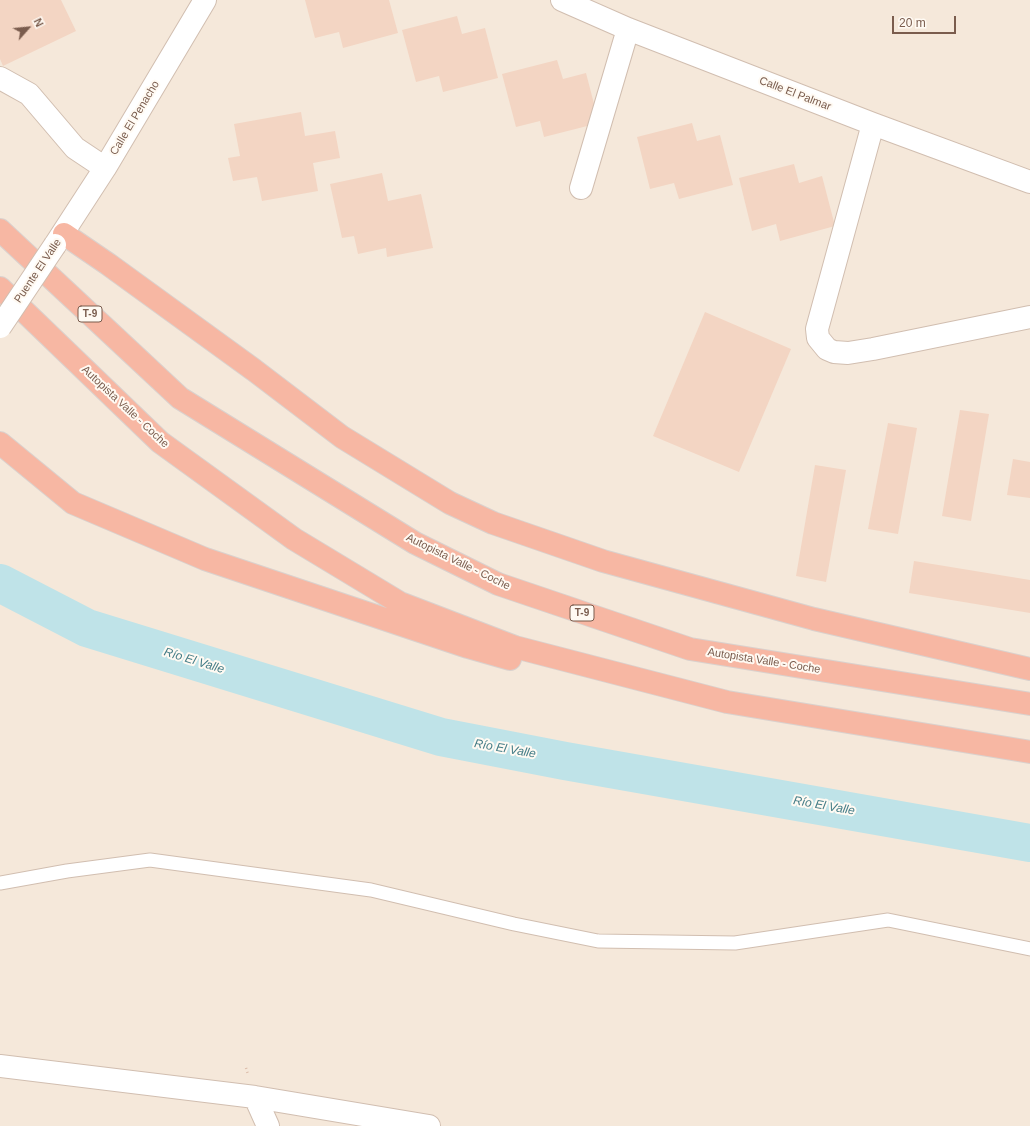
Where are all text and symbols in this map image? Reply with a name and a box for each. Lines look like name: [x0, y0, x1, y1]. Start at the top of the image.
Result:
north arrow: [8, 8, 48, 48]
scale bar: [894, 8, 958, 34]
text: N: [32, 16, 46, 29]
text: 20 m: [899, 16, 926, 30]
street label: Calle El Palmar: [757, 74, 833, 114]
street label: Calle El Penacho: [108, 78, 162, 158]
street label: Puente El Valle: [12, 236, 64, 306]
road number: T-9: [78, 306, 102, 322]
street label: Autopista Valle - Coche: [79, 363, 171, 451]
street label: Autopista Valle - Coche: [404, 531, 512, 593]
road number: T-9: [570, 605, 594, 621]
water label: Río El Valle: [162, 645, 226, 677]
street label: Autopista Valle - Coche: [707, 646, 821, 676]
water label: Río El Valle: [473, 737, 537, 761]
water label: Río El Valle: [792, 794, 856, 818]

